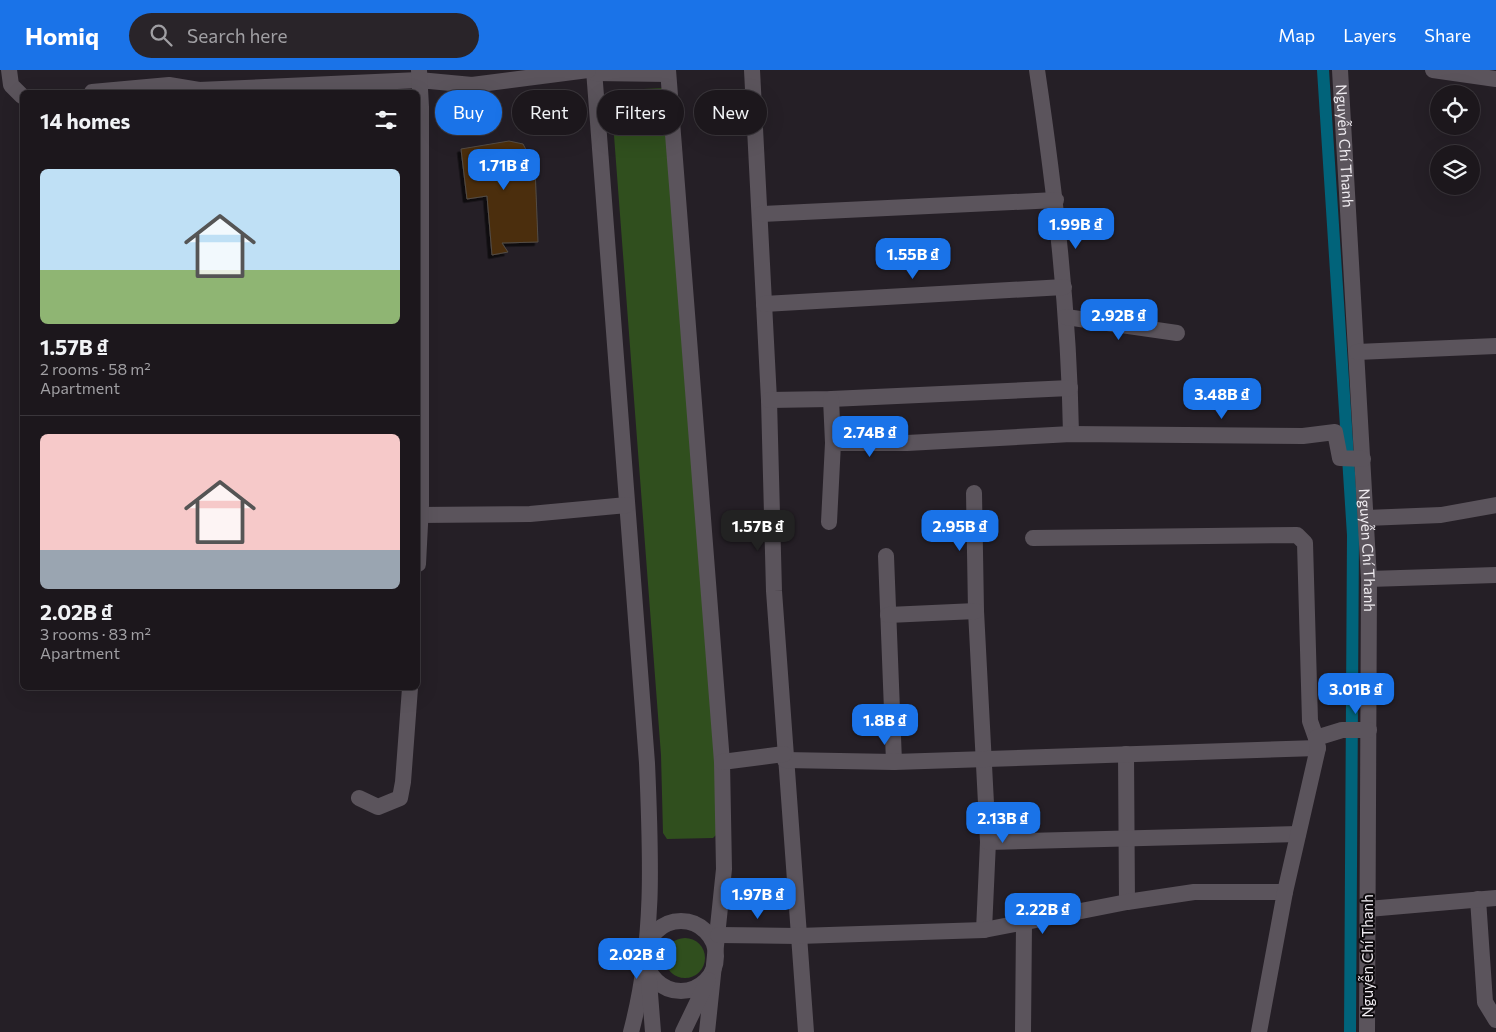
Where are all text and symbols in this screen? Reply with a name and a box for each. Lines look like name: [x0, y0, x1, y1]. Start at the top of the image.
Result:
search box: [129, 13, 479, 58]
text: Homiq: [25, 21, 99, 50]
icon: search: [147, 21, 175, 49]
text: Search here: [187, 24, 288, 47]
text: Map: [1278, 24, 1315, 46]
text: Layers: [1343, 24, 1396, 46]
text: Share: [1424, 24, 1471, 46]
street label: Nguyễn Chí Thanh: [1333, 84, 1358, 208]
map controls: [1430, 85, 1480, 195]
button: locate: [1430, 85, 1480, 135]
chip: Buy: [435, 90, 502, 135]
chip: Rent: [512, 90, 587, 135]
chip: Filters: [597, 90, 684, 135]
chip: New: [694, 90, 767, 135]
icon: filters: [372, 106, 400, 134]
text: 14 homes: [40, 108, 130, 133]
button: layers: [1430, 145, 1480, 195]
pin: 1.71B ₫: [458, 148, 550, 191]
text: 1.71B ₫: [479, 155, 529, 174]
icon: home: [175, 201, 265, 291]
pin: 1.99B ₫: [1030, 208, 1122, 250]
text: 1.99B ₫: [1049, 214, 1103, 233]
pin: 1.55B ₫: [867, 238, 959, 280]
text: 1.55B ₫: [887, 244, 939, 263]
pin: 2.92B ₫: [1073, 298, 1165, 341]
text: 2.92B ₫: [1092, 305, 1146, 324]
text: 1.57B ₫: [40, 334, 109, 359]
text: 2 rooms · 58 m²: [40, 359, 151, 378]
text: Apartment: [40, 378, 120, 397]
pin: 3.48B ₫: [1176, 378, 1268, 420]
text: 3.48B ₫: [1194, 384, 1250, 403]
pin: 2.74B ₫: [824, 416, 916, 458]
text: 2.74B ₫: [843, 422, 897, 441]
icon: home: [175, 467, 265, 557]
street label: Nguyễn Chí Thanh: [1356, 488, 1379, 612]
pin: 1.57B ₫: [712, 510, 804, 552]
pin: 2.95B ₫: [914, 510, 1006, 552]
text: 1.57B ₫: [732, 516, 784, 535]
text: 2.95B ₫: [932, 516, 988, 535]
text: 2.02B ₫: [40, 599, 113, 624]
text: 3 rooms · 83 m²: [40, 624, 151, 643]
text: Apartment: [40, 643, 120, 662]
pin: 3.01B ₫: [1310, 672, 1402, 715]
text: 3.01B ₫: [1329, 679, 1383, 698]
pin: 1.8B ₫: [844, 704, 926, 746]
text: 1.8B ₫: [863, 710, 907, 729]
pin: 2.13B ₫: [957, 802, 1049, 844]
text: 2.13B ₫: [977, 808, 1029, 827]
pin: 1.97B ₫: [712, 878, 804, 920]
text: 1.97B ₫: [732, 884, 784, 903]
pin: 2.22B ₫: [997, 892, 1089, 935]
street label: Nguyễn Chí Thanh: [1358, 894, 1376, 1018]
text: 2.22B ₫: [1016, 899, 1070, 918]
pin: 2.02B ₫: [591, 938, 683, 980]
text: 2.02B ₫: [609, 944, 665, 963]

